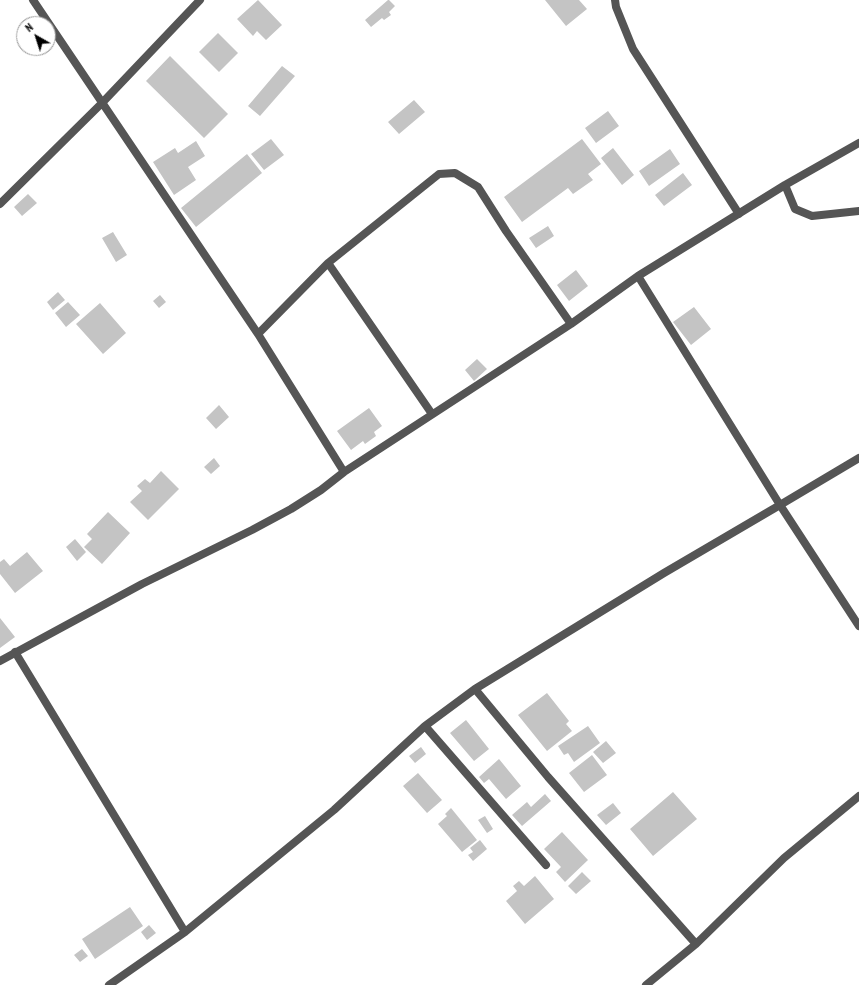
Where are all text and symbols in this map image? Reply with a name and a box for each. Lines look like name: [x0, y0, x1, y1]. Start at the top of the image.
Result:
north arrow: [16, 16, 56, 56]
text: N: [22, 20, 36, 35]

